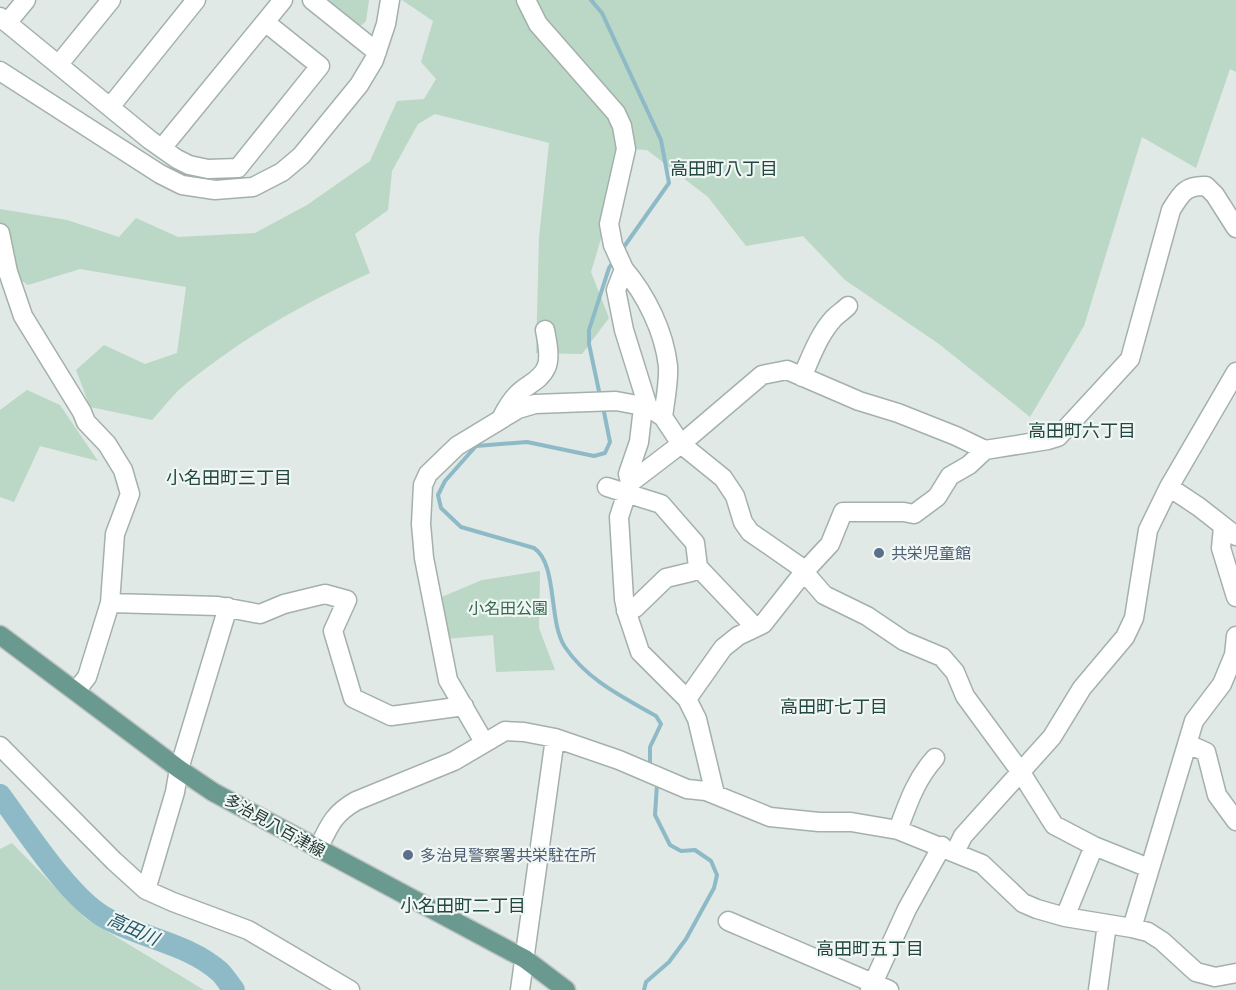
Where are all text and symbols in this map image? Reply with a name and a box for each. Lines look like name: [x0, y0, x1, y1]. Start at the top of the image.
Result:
district label: 高田町八丁目: [670, 156, 778, 181]
district label: 高田町六丁目: [1028, 418, 1136, 443]
district label: 小名田町三丁目: [166, 465, 292, 490]
place label: 共栄児童館: [891, 542, 971, 565]
marker: 共栄児童館: [872, 546, 886, 560]
park label: 小名田公園: [468, 597, 548, 620]
district label: 高田町七丁目: [780, 694, 888, 719]
street label: 多治見八百津線: [220, 788, 329, 863]
place label: 多治見警察署共栄駐在所: [420, 844, 596, 867]
marker: 多治見警察署共栄駐在所: [401, 848, 415, 862]
district label: 小名田町二丁目: [400, 893, 526, 918]
water label: 高田川: [103, 906, 165, 952]
district label: 高田町五丁目: [816, 936, 924, 961]

